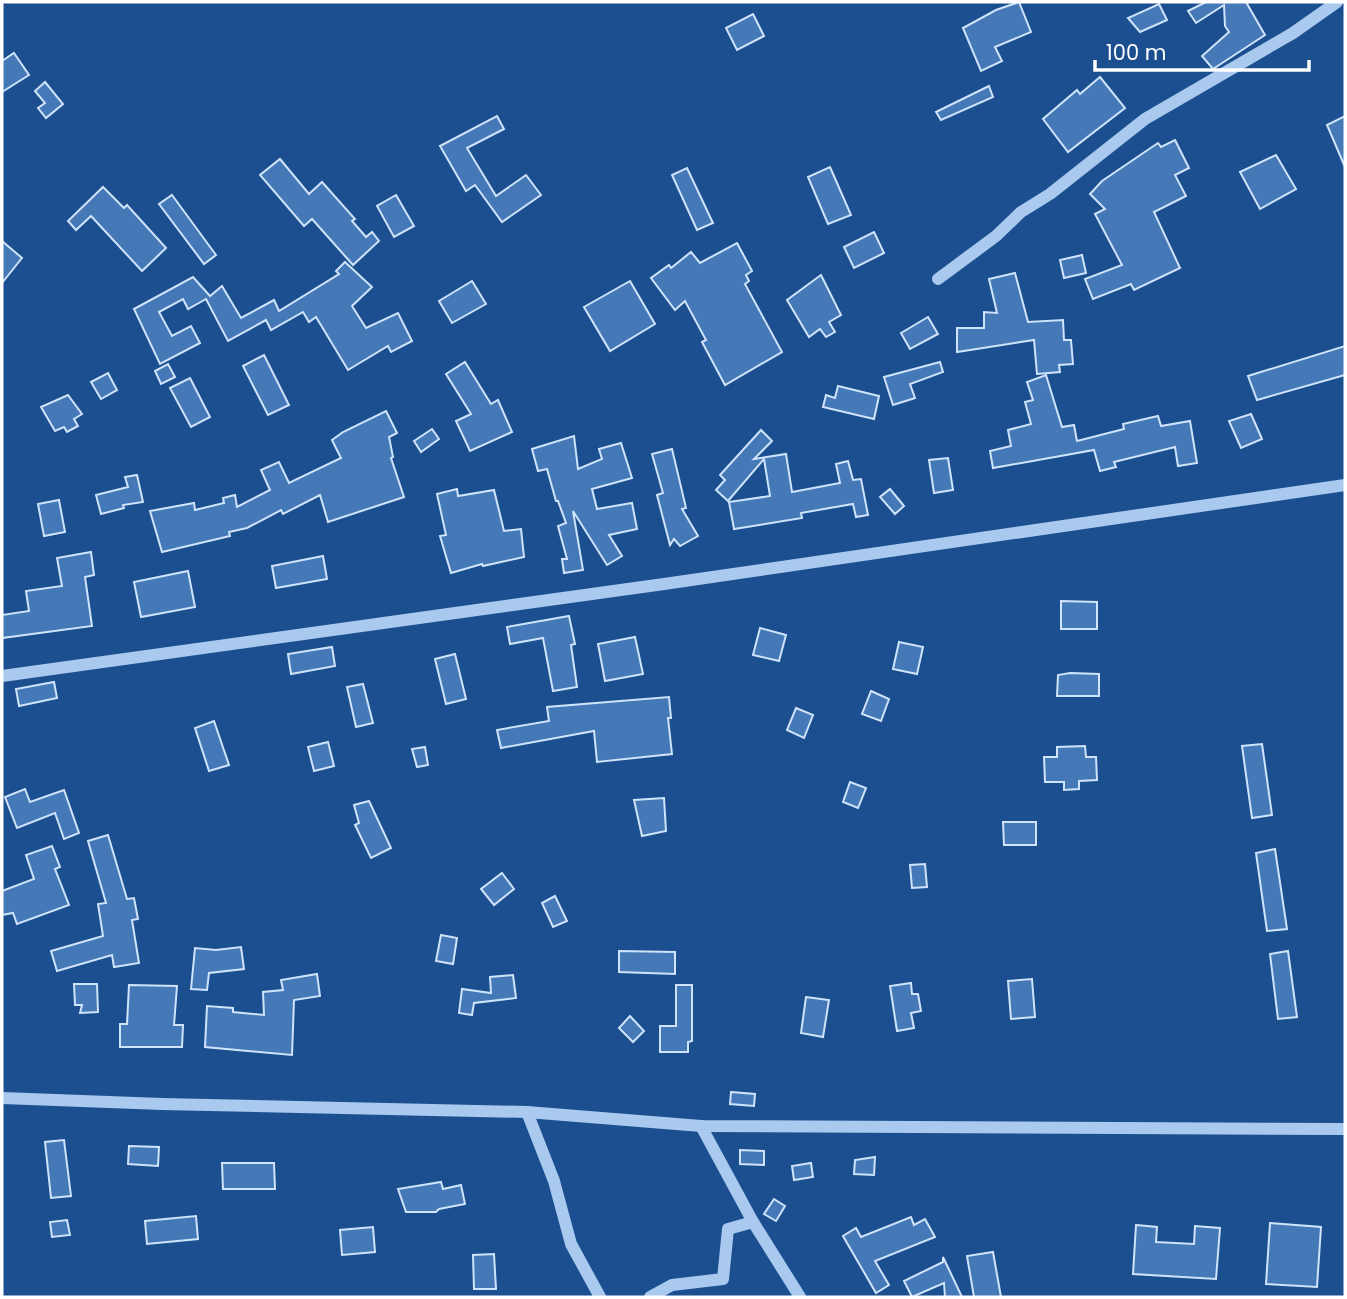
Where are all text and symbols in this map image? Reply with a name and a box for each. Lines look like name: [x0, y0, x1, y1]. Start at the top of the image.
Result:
scale bar: [1095, 28, 1308, 72]
text: 100 m: [1106, 38, 1166, 67]

